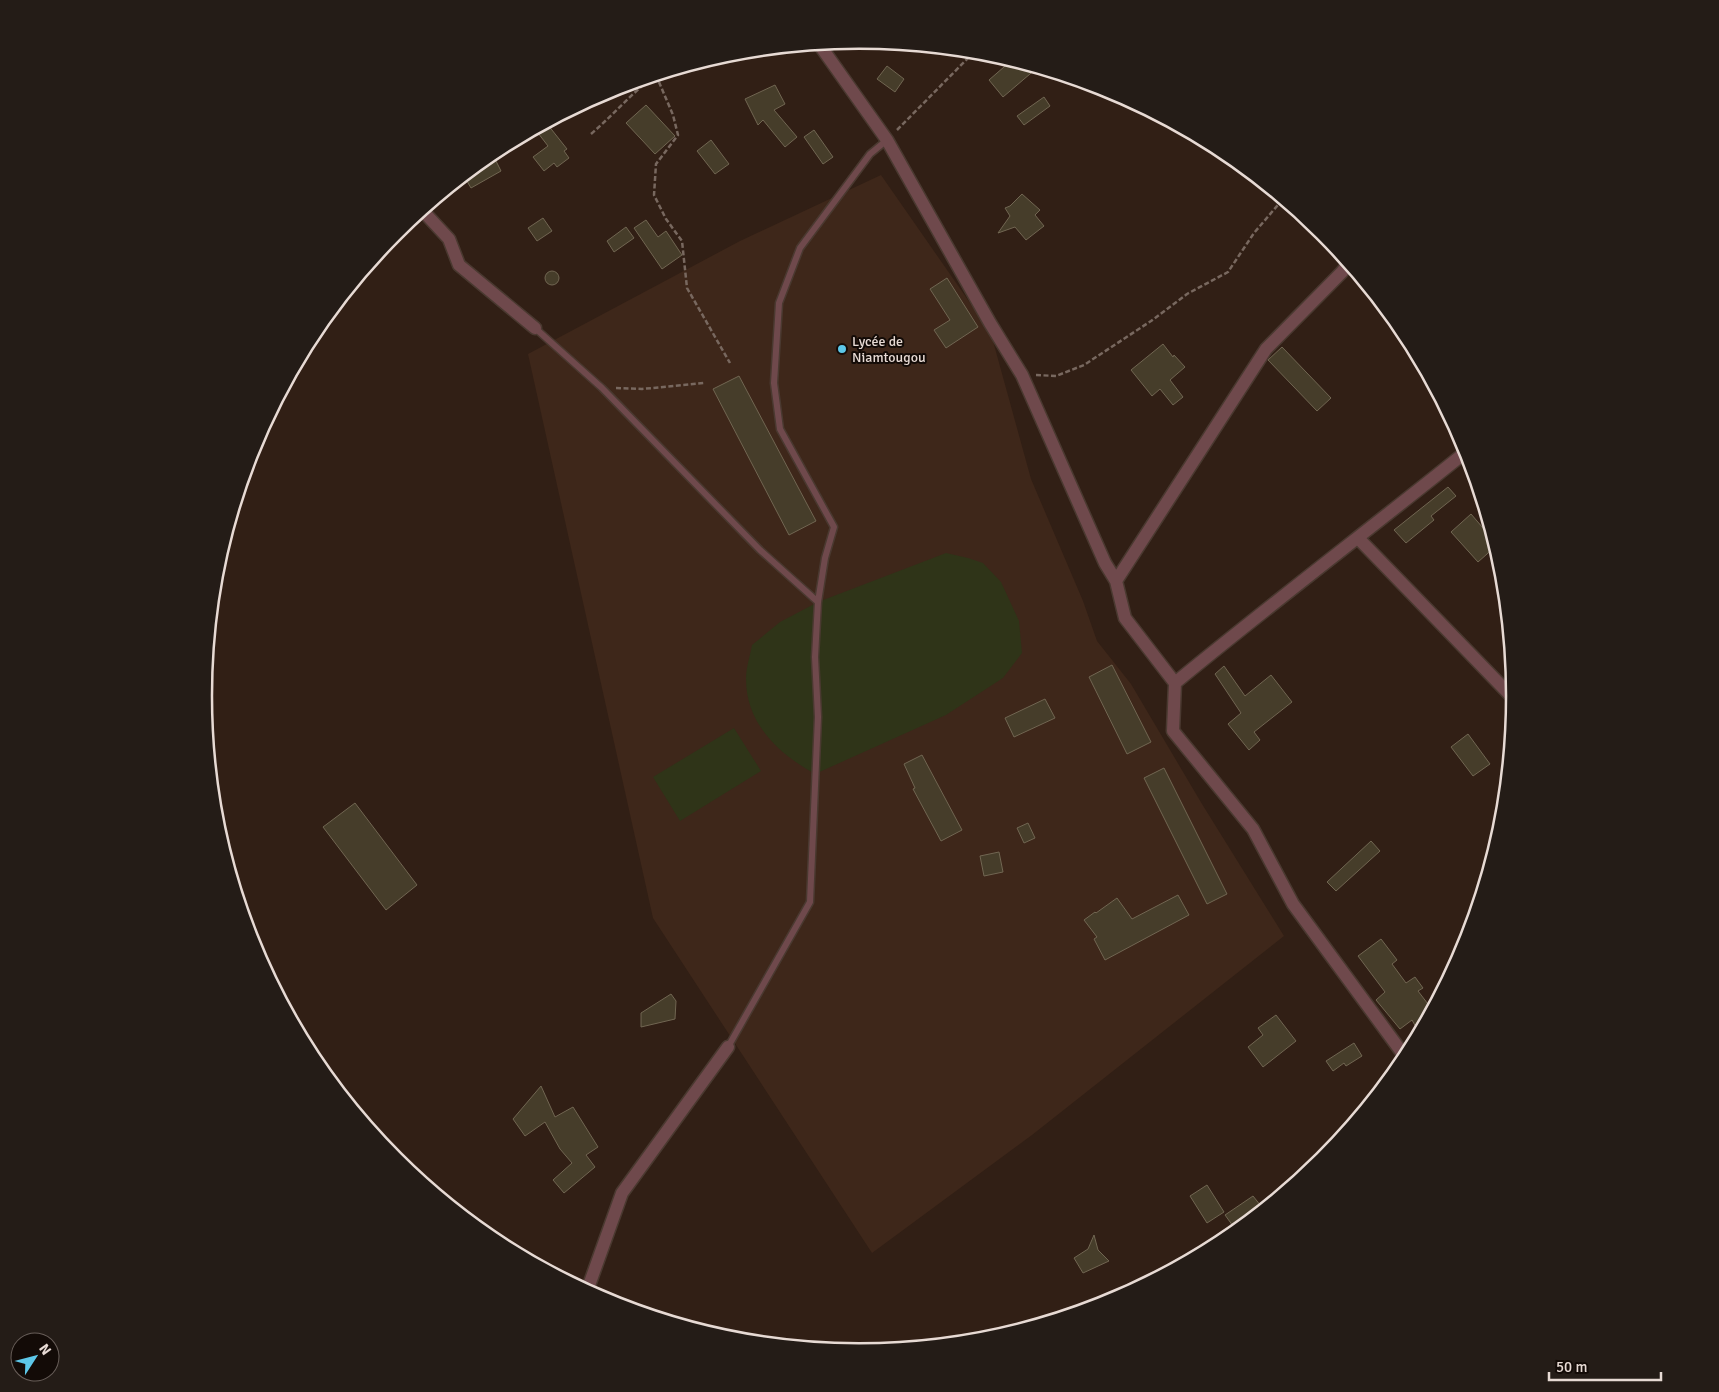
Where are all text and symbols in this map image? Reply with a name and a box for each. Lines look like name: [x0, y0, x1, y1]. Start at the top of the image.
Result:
place label: Lycée de Niamtougou: [852, 333, 926, 366]
marker: Lycée de Niamtougou: [836, 343, 848, 355]
north arrow: [10, 1332, 60, 1382]
text: N: [35, 1341, 55, 1359]
scale bar: [1549, 1350, 1662, 1382]
text: 50 m: [1556, 1358, 1587, 1376]

